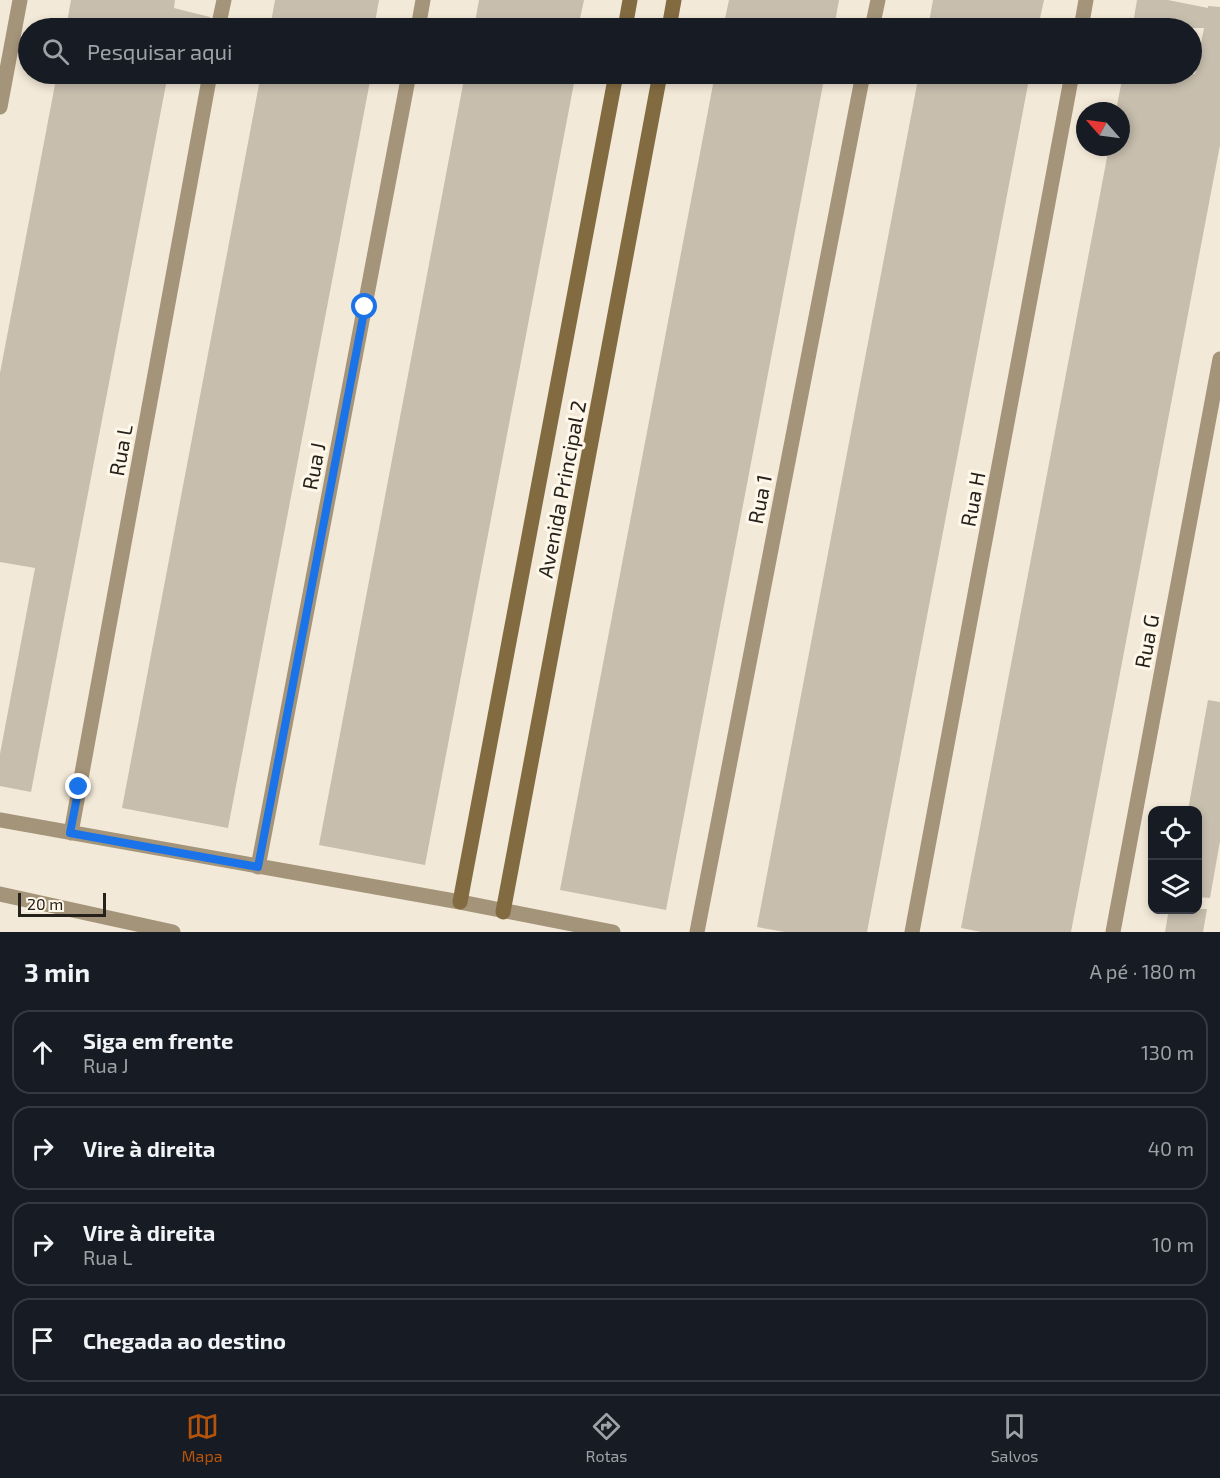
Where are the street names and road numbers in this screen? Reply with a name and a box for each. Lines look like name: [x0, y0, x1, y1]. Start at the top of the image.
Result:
street label: Avenida Principal 2: [532, 398, 590, 580]
street label: Rua L: [103, 422, 137, 478]
street label: Rua J: [296, 440, 330, 492]
street label: Rua H: [954, 470, 990, 528]
street label: Rua 1: [742, 472, 776, 526]
street label: Rua G: [1129, 612, 1163, 670]

